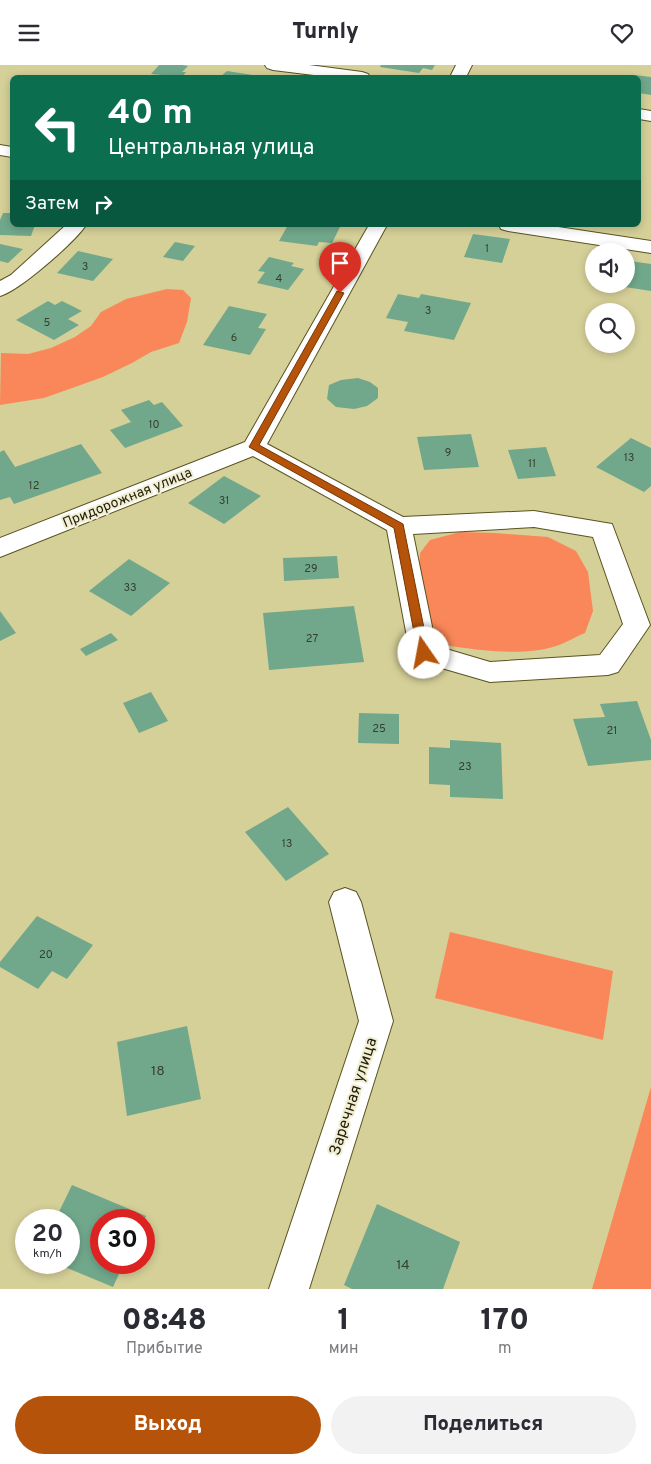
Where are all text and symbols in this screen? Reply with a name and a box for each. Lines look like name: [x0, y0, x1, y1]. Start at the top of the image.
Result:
icon: menu: [15, 19, 43, 47]
text: Turnly: [292, 19, 359, 46]
icon: heart: [608, 19, 636, 47]
text: 40 m: [108, 92, 193, 136]
icon: left: [25, 95, 90, 160]
text: Центральная улица: [108, 135, 314, 162]
icon: right: [89, 190, 117, 218]
text: Затем: [25, 192, 79, 216]
pin: [319, 242, 361, 293]
house number: 1: [485, 242, 489, 256]
map controls: [585, 243, 635, 353]
button: sound: [585, 243, 635, 293]
icon: arrive: [326, 249, 354, 277]
house number: 3: [82, 260, 88, 274]
house number: 4: [276, 272, 283, 286]
button: search: [585, 303, 635, 353]
house number: 3: [425, 304, 431, 318]
house number: 5: [44, 316, 51, 330]
house number: 6: [231, 331, 237, 345]
house number: 10: [148, 418, 160, 432]
house number: 9: [445, 446, 451, 460]
house number: 13: [624, 451, 634, 465]
house number: 11: [528, 457, 536, 471]
street label: Придорожная улица: [60, 465, 195, 532]
house number: 12: [29, 479, 39, 493]
house number: 31: [219, 494, 229, 508]
house number: 29: [304, 562, 318, 576]
house number: 33: [123, 581, 137, 595]
position arrow: [397, 626, 449, 678]
house number: 27: [306, 632, 318, 646]
house number: 25: [372, 722, 386, 736]
house number: 21: [607, 724, 617, 738]
house number: 23: [458, 760, 472, 774]
house number: 13: [282, 837, 292, 851]
house number: 20: [39, 948, 53, 962]
street label: Заречная улица: [325, 1035, 382, 1158]
house number: 18: [151, 1063, 165, 1080]
speed limit sign: 30: [90, 1209, 155, 1274]
text: 20: [32, 1219, 63, 1251]
text: km/h: [33, 1246, 62, 1262]
house number: 14: [396, 1257, 410, 1274]
text: 08:48: [122, 1303, 207, 1340]
text: 1: [337, 1303, 350, 1340]
text: 170: [480, 1303, 529, 1340]
text: Прибытие: [126, 1339, 203, 1359]
text: мин: [329, 1339, 359, 1359]
text: m: [498, 1339, 512, 1359]
button: Выход: [15, 1396, 321, 1454]
button: Поделиться: [331, 1396, 636, 1454]

